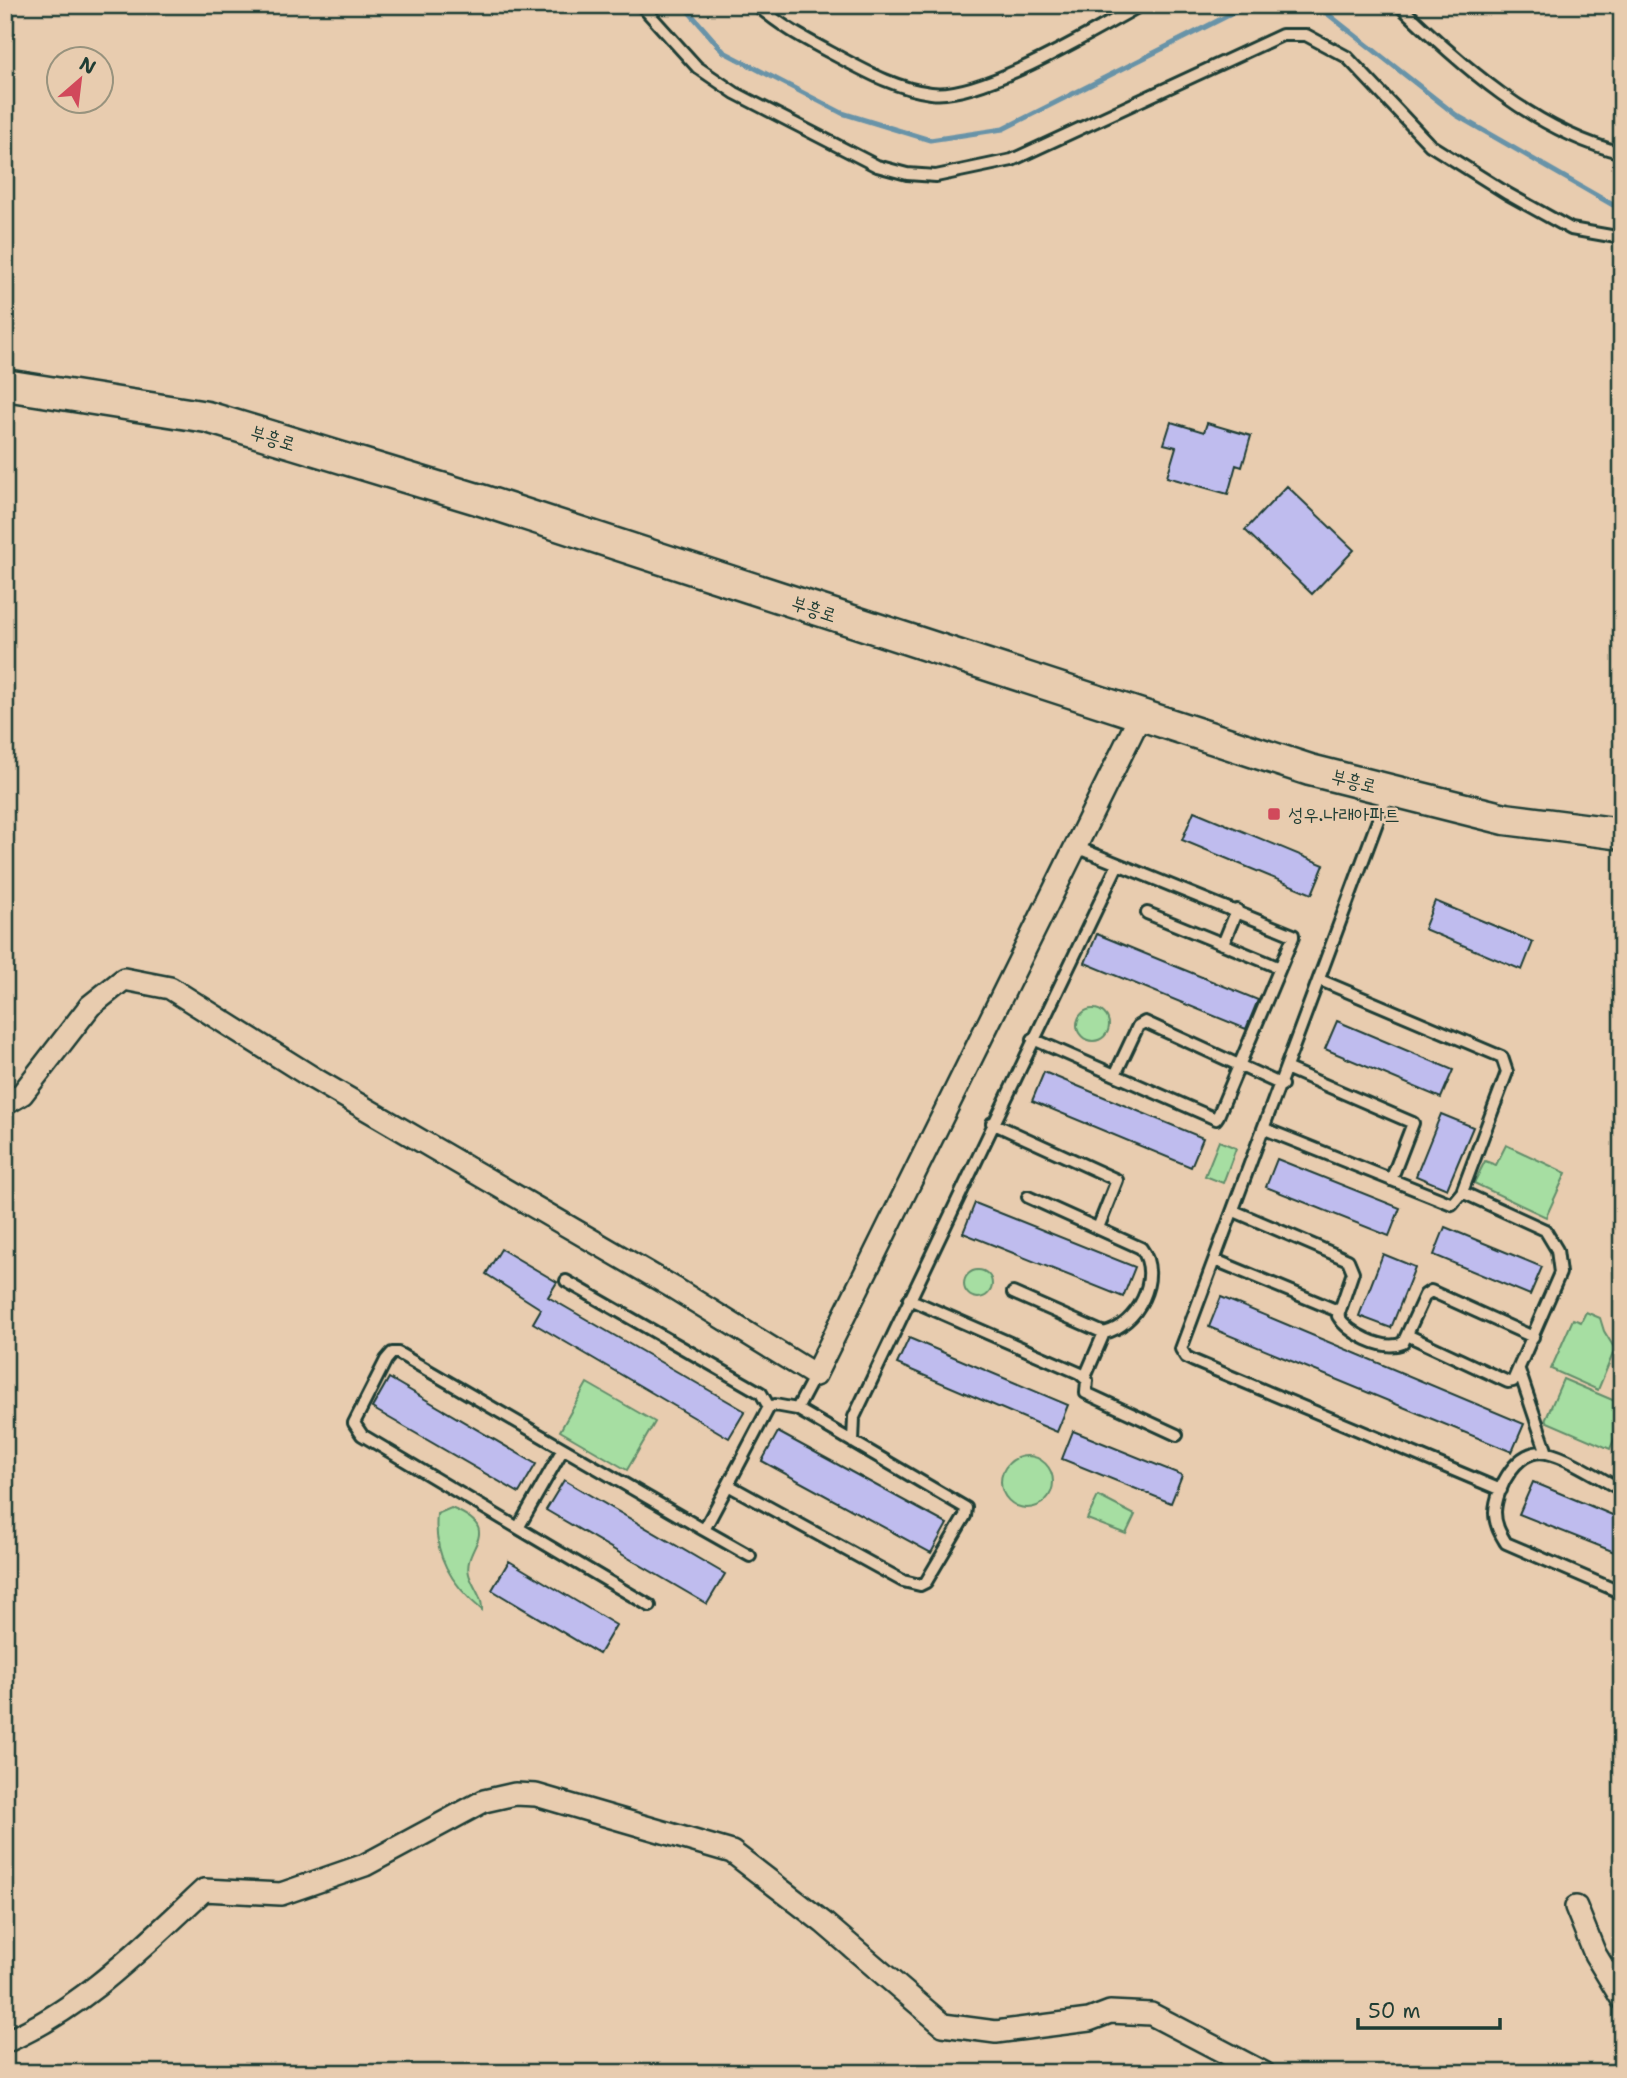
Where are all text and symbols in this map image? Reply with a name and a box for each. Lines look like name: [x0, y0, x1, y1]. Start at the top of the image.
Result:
north arrow: [46, 46, 116, 116]
text: N: [75, 51, 100, 80]
street label: 부흥로: [247, 419, 299, 457]
street label: 부흥로: [788, 590, 840, 628]
street label: 부흥로: [1329, 763, 1379, 799]
place label: 성우.나래아파트: [1288, 802, 1400, 827]
marker: 성우.나래아파트: [1266, 806, 1282, 822]
scale bar: [1358, 1987, 1499, 2031]
text: 50 m: [1368, 1997, 1421, 2025]

